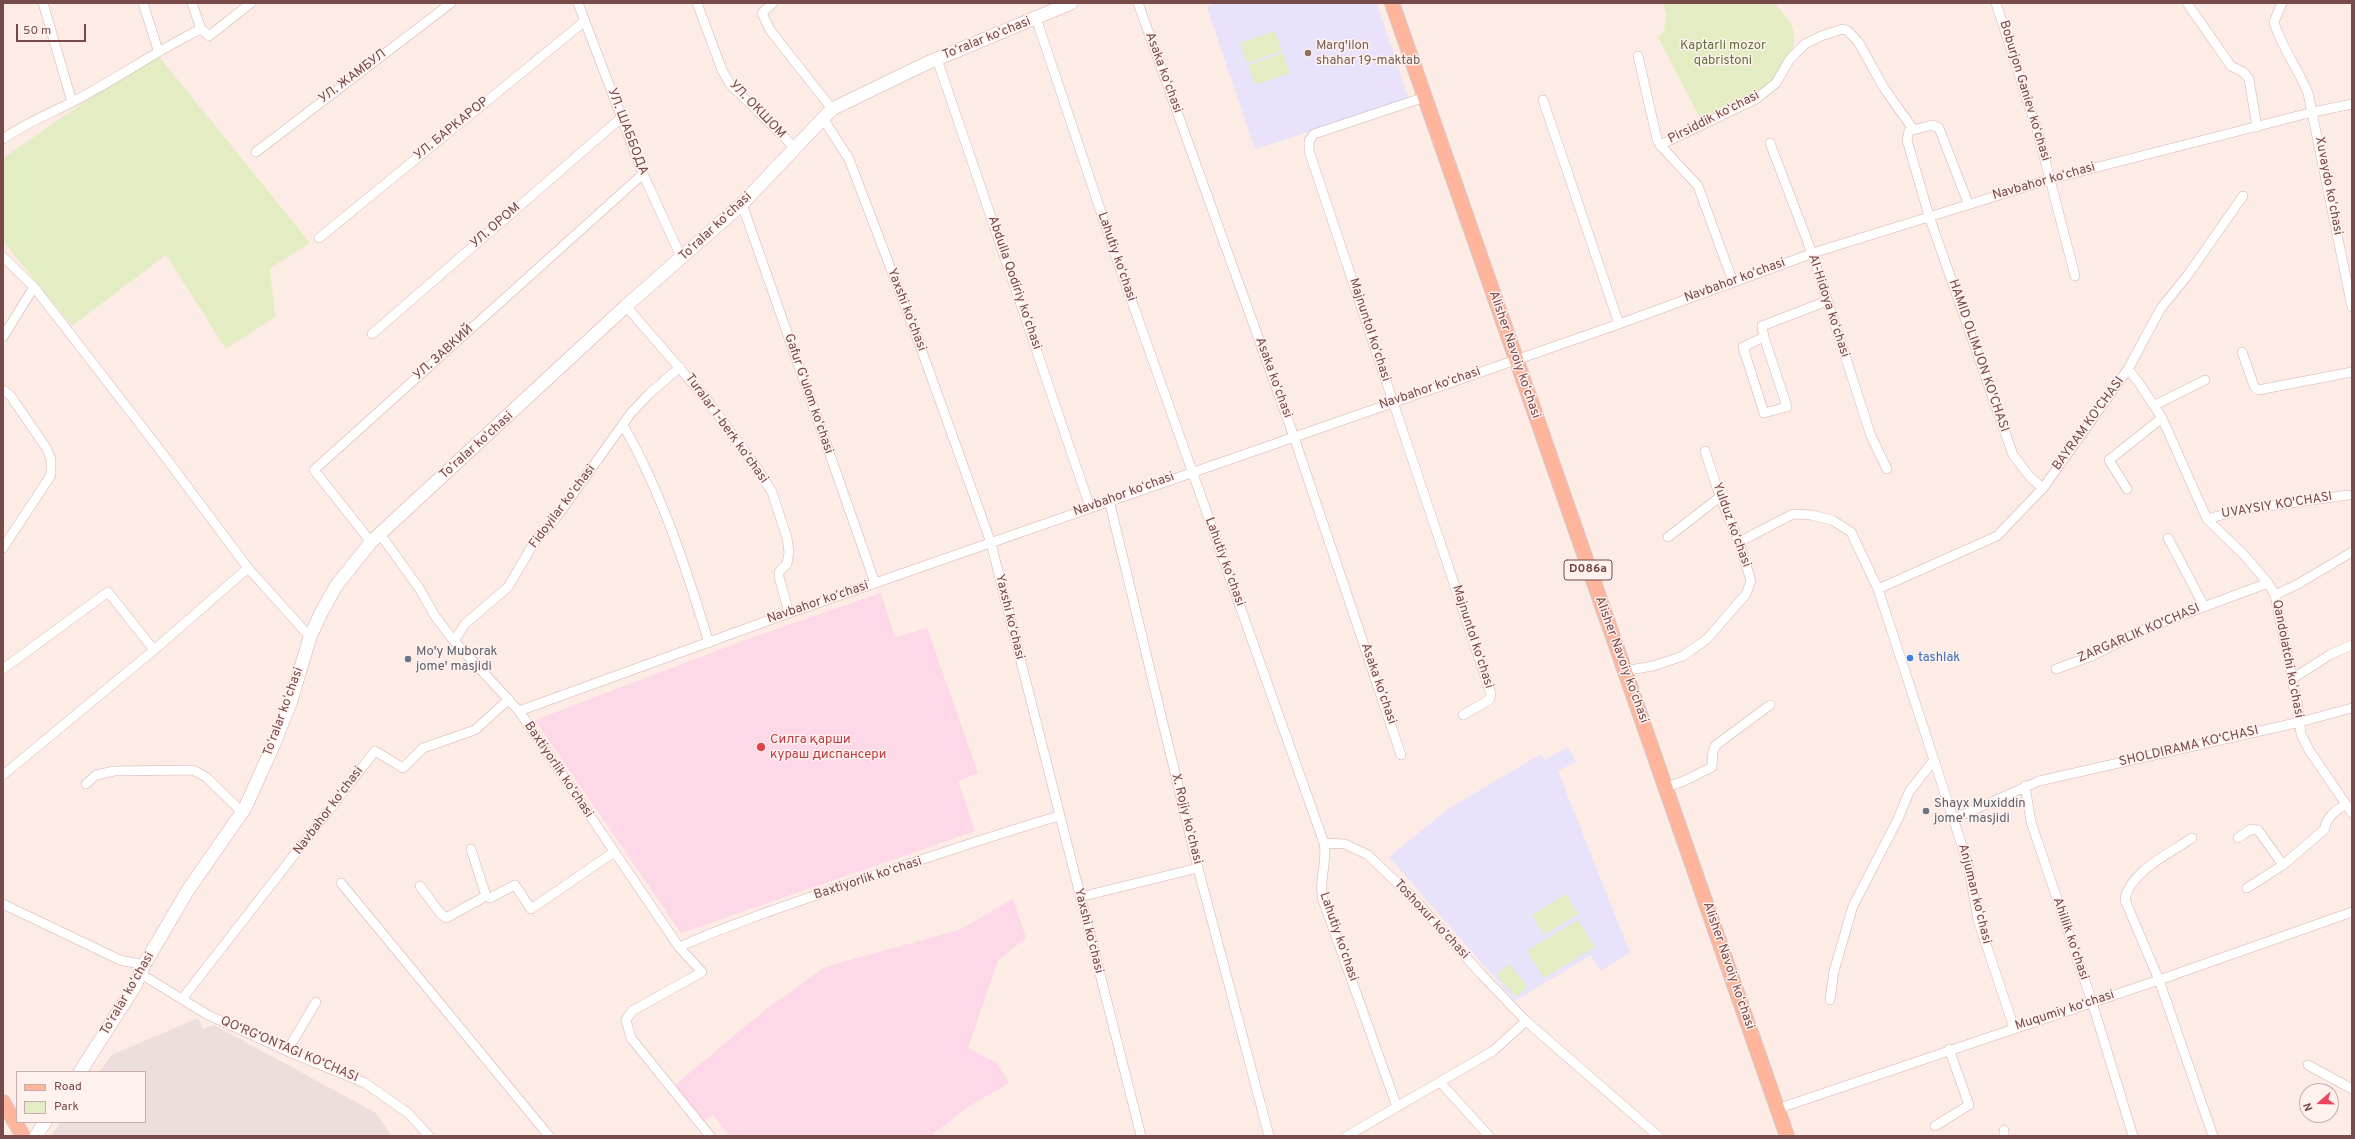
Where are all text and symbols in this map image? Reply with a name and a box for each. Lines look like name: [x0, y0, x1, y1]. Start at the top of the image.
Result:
street label: Toʻralar koʻchasi: [941, 14, 1033, 64]
scale bar: [18, 16, 88, 42]
street label: Boburjon Ganiev koʻchasi: [1995, 19, 2053, 163]
text: 50 m: [23, 23, 51, 39]
street label: Asaka koʻchasi: [1141, 30, 1185, 116]
place label: Marg'ilon shahar 19-maktab: [1316, 38, 1420, 69]
park label: Kaptarli mozor qabristoni: [1680, 38, 1766, 69]
street label: УЛ. ЖАМБУЛ: [316, 47, 390, 107]
marker: Marg'ilon shahar 19-maktab: [1303, 48, 1313, 58]
street label: УЛ. ОКШОМ: [725, 78, 789, 142]
street label: УЛ. ШАББОДА: [603, 86, 651, 178]
street label: Pirsiddik koʻchasi: [1666, 88, 1762, 148]
street label: УЛ. БАРКАРОР: [412, 94, 492, 164]
street label: Xuvaydo koʻchasi: [2311, 136, 2345, 236]
street label: Navbahor koʻchasi: [1991, 160, 2097, 204]
street label: Toʻralar koʻchasi: [676, 189, 756, 265]
street label: УЛ. ОРОМ: [468, 200, 524, 252]
street label: Lahutiy koʻchasi: [1093, 210, 1139, 304]
street label: Abdulla Qodiriy koʻchasi: [984, 214, 1044, 352]
street label: Al-Hidoya koʻchasi: [1804, 252, 1852, 360]
street label: Navbahor koʻchasi: [1682, 256, 1788, 306]
street label: Yaxshi koʻchasi: [883, 266, 929, 354]
street label: Majnuntol koʻchasi: [1345, 276, 1393, 384]
street label: HAMID OLIMJON KO'CHASI: [1945, 278, 2011, 434]
street label: Alisher Navoiy koʻchasi: [1485, 289, 1543, 421]
street label: УЛ. ЗАВКИЙ: [411, 322, 477, 384]
street label: Gafur Gʻulom koʻchasi: [780, 332, 836, 456]
street label: Asaka koʻchasi: [1251, 335, 1295, 421]
street label: Navbahor koʻchasi: [1377, 364, 1483, 414]
street label: Turalar 1-berk koʻchasi: [681, 371, 771, 487]
street label: BAYRAM KO'CHASI: [2050, 374, 2128, 474]
street label: Toʻralar koʻchasi: [437, 409, 517, 483]
street label: Fidoyilar koʻchasi: [527, 462, 599, 552]
street label: Navbahor koʻchasi: [1071, 470, 1177, 520]
street label: Yulduz koʻchasi: [1708, 480, 1754, 570]
street label: UVAYSIY KO'CHASI: [2220, 490, 2334, 522]
street label: Lahutiy koʻchasi: [1201, 515, 1247, 609]
road number: D086a: [1564, 560, 1612, 580]
street label: Yaxshi koʻchasi: [991, 573, 1027, 661]
street label: Navbahor koʻchasi: [765, 578, 871, 628]
street label: Majnuntol koʻchasi: [1448, 583, 1496, 691]
street label: Alisher Navoiy koʻchasi: [1591, 594, 1651, 726]
street label: Qandolatchi koʻchasi: [2268, 599, 2306, 719]
street label: ZARGARLIK KO'CHASI: [2075, 601, 2203, 667]
street label: Asaka koʻchasi: [1357, 641, 1399, 727]
place label: Mo'y Muborak jome' masjidi: [416, 644, 497, 675]
place label: tashlak: [1918, 650, 1960, 666]
marker: tashlak: [1905, 653, 1915, 663]
marker: Mo'y Muborak jome' masjidi: [403, 654, 413, 664]
street label: Toʻralar koʻchasi: [261, 665, 307, 759]
street label: Baxtiyorlik koʻchasi: [520, 719, 596, 821]
street label: SHOLDIRAMA KO‘CHASI: [2118, 723, 2260, 771]
place label: Силга қарши кураш диспансери: [770, 732, 886, 763]
marker: Силга қарши кураш диспансери: [755, 741, 767, 753]
street label: Navbahor koʻchasi: [291, 764, 367, 858]
street label: X. Rojiy koʻchasi: [1167, 772, 1205, 866]
place label: Shayx Muxiddin jome' masjidi: [1934, 796, 2026, 827]
marker: Shayx Muxiddin jome' masjidi: [1921, 806, 1931, 816]
street label: Anjuman koʻchasi: [1954, 842, 1994, 946]
street label: Baxtiyorlik koʻchasi: [812, 854, 924, 904]
street label: Toshoxur koʻchasi: [1390, 877, 1472, 963]
street label: Yaxshi koʻchasi: [1070, 887, 1106, 975]
street label: Lahutiy koʻchasi: [1315, 890, 1361, 984]
street label: Ahillik koʻchasi: [2049, 896, 2091, 982]
street label: Alisher Navoiy koʻchasi: [1699, 900, 1757, 1032]
street label: Toʻralar koʻchasi: [98, 950, 158, 1038]
street label: Muqumiy koʻchasi: [2013, 988, 2117, 1034]
street label: QO‘RG‘ONTAGI KO‘CHASI: [218, 1014, 360, 1086]
legend: [16, 1071, 146, 1123]
text: Road: [54, 1079, 82, 1095]
north arrow: [2299, 1083, 2339, 1123]
text: Park: [54, 1099, 79, 1115]
text: N: [2301, 1101, 2317, 1113]

